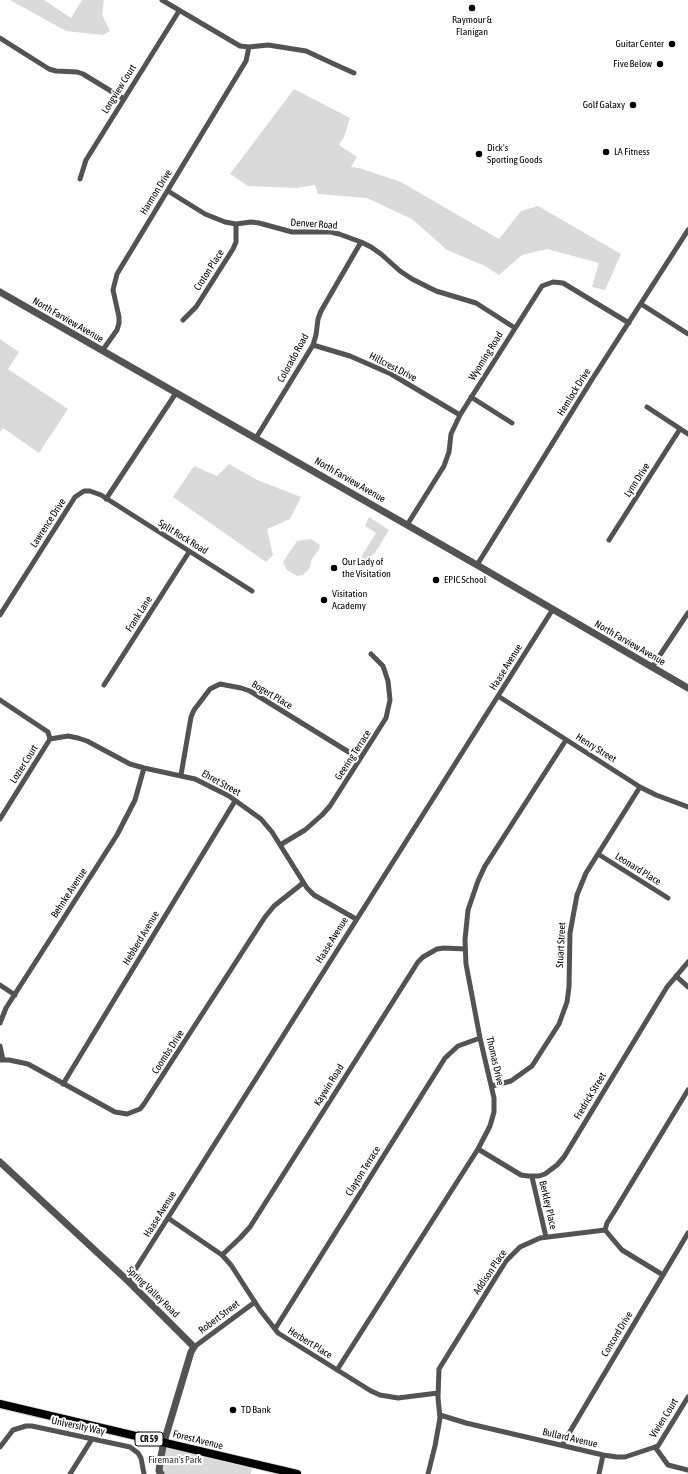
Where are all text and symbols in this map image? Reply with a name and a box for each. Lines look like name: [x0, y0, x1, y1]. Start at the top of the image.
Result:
marker: Raymour & Flanigan: [467, 3, 477, 13]
place label: Raymour & Flanigan: [452, 14, 492, 38]
place label: Guitar Center: [616, 38, 664, 50]
marker: Guitar Center: [667, 39, 677, 49]
place label: Five Below: [613, 58, 652, 70]
marker: Five Below: [655, 59, 665, 69]
street label: Longview Court: [99, 62, 139, 116]
place label: Golf Galaxy: [583, 99, 625, 111]
marker: Golf Galaxy: [628, 100, 638, 110]
place label: Dick's Sporting Goods: [487, 142, 542, 166]
place label: LA Fitness: [614, 146, 650, 158]
marker: LA Fitness: [601, 147, 611, 157]
marker: Dick's Sporting Goods: [474, 149, 484, 159]
street label: Harmon Drive: [137, 167, 175, 217]
street label: Denver Road: [290, 216, 338, 232]
street label: Croton Place: [191, 247, 227, 293]
street label: North Farview Avenue: [30, 295, 106, 345]
street label: Wyoming Road: [466, 329, 506, 383]
street label: Colorado Road: [275, 332, 311, 384]
street label: Hillcrest Drive: [367, 350, 419, 384]
street label: Hemlock Drive: [555, 366, 593, 418]
street label: North Farview Avenue: [312, 455, 388, 505]
street label: Lynn Drive: [622, 461, 652, 499]
street label: Lawrence Drive: [28, 496, 68, 550]
street label: Split Rock Road: [156, 517, 210, 557]
place label: Our Lady of the Visitation: [342, 556, 391, 580]
marker: Our Lady of the Visitation: [329, 563, 339, 573]
place label: EPIC School: [444, 574, 486, 586]
marker: EPIC School: [431, 575, 441, 585]
place label: Visitation Academy: [332, 588, 367, 612]
street label: Frank Lane: [123, 594, 155, 634]
marker: Visitation Academy: [319, 595, 329, 605]
street label: North Farview Avenue: [592, 618, 668, 668]
street label: Haase Avenue: [487, 642, 525, 692]
street label: Bogert Place: [249, 678, 295, 712]
street label: Geering Terrace: [332, 728, 374, 782]
street label: Henry Street: [573, 731, 619, 765]
street label: Lozier Court: [8, 743, 40, 785]
street label: Ehret Street: [199, 767, 243, 799]
street label: Leonard Place: [613, 850, 663, 888]
street label: Behnke Avenue: [49, 866, 89, 920]
street label: Hebberd Avenue: [120, 909, 162, 967]
street label: Haase Avenue: [313, 915, 351, 965]
street label: Stuart Street: [554, 922, 568, 968]
street label: Coombs Drive: [149, 1028, 187, 1076]
street label: Thomas Drive: [484, 1035, 506, 1087]
street label: Kaywin Road: [311, 1062, 347, 1108]
street label: Fredrick Street: [571, 1070, 609, 1122]
street label: Clayton Terrace: [343, 1144, 383, 1198]
street label: Berkley Place: [537, 1180, 559, 1230]
street label: Haase Avenue: [141, 1189, 179, 1239]
street label: Addison Place: [471, 1247, 509, 1297]
street label: Spring Valley Road: [124, 1264, 182, 1320]
street label: Robert Street: [196, 1298, 242, 1336]
street label: Concord Drive: [599, 1309, 635, 1359]
street label: Herbert Place: [286, 1325, 334, 1361]
street label: Vivien Court: [647, 1396, 681, 1440]
place label: TD Bank: [241, 1404, 271, 1416]
marker: TD Bank: [228, 1405, 238, 1415]
street label: University Way: [50, 1414, 106, 1438]
street label: Bullard Avenue: [541, 1426, 599, 1450]
street label: Forest Avenue: [172, 1428, 224, 1452]
road number: CR 59: [135, 1432, 163, 1446]
park label: Fireman's Park: [148, 1454, 202, 1466]

